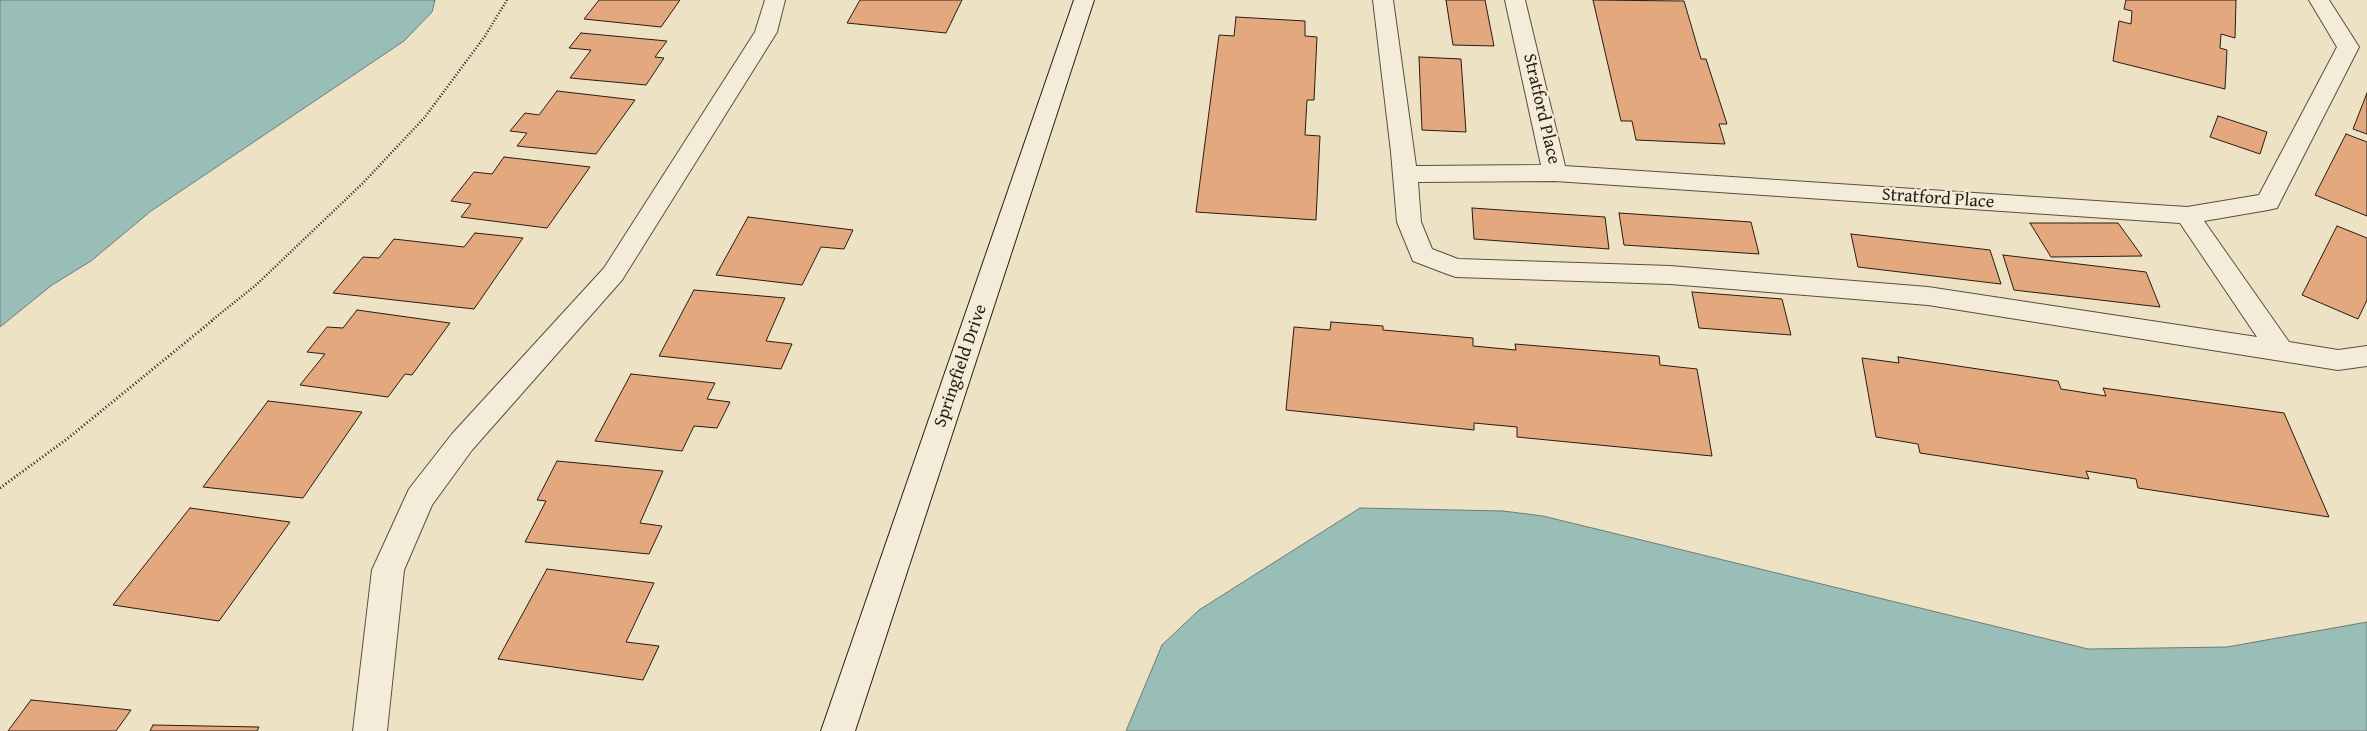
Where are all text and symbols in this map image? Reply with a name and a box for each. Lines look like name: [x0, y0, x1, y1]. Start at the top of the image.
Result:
street label: Stratford Place: [1518, 52, 1564, 166]
street label: Stratford Place: [1881, 184, 1995, 214]
street label: Springfield Drive: [930, 302, 992, 430]

